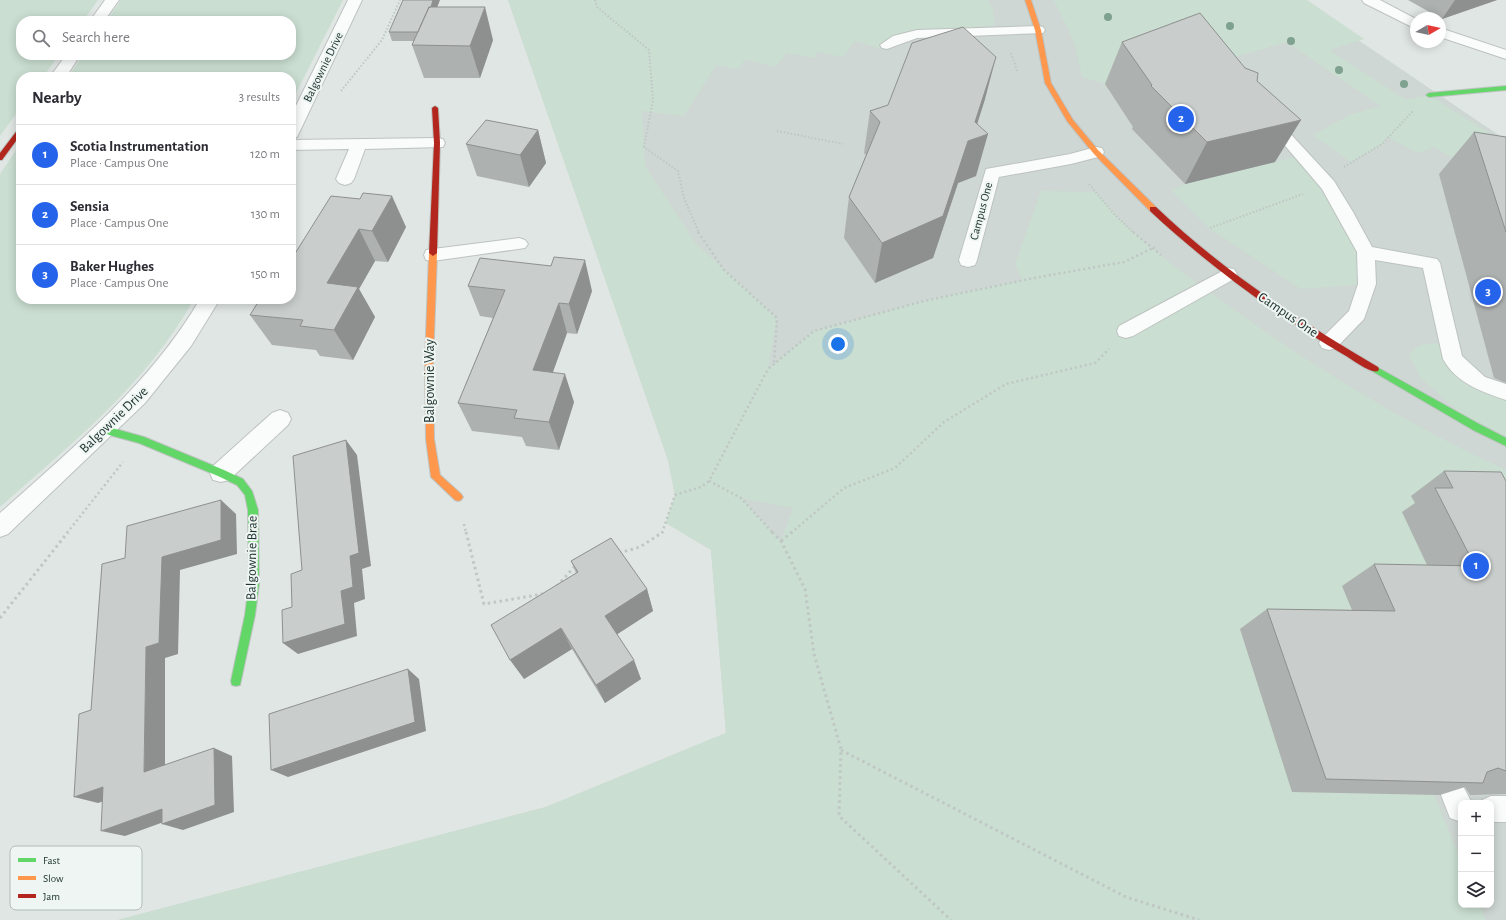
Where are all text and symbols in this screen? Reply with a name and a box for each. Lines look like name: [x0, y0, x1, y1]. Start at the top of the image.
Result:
north arrow: [1410, 12, 1446, 48]
search box: [16, 16, 296, 60]
icon: search: [30, 27, 52, 49]
text: Search here: [62, 30, 130, 45]
street label: Balgownie Drive: [301, 30, 345, 104]
text: Nearby: [32, 89, 82, 106]
text: 3 results: [239, 91, 280, 104]
pin: 2: [1168, 104, 1194, 134]
text: Scotia Instrumentation: [70, 139, 209, 154]
text: 1: [43, 148, 47, 161]
text: 120 m: [250, 148, 280, 161]
text: Place · Campus One: [70, 157, 168, 170]
street label: Campus One: [968, 181, 994, 241]
text: Sensia: [70, 199, 109, 214]
text: 2: [42, 208, 48, 221]
text: 130 m: [251, 208, 280, 221]
text: Place · Campus One: [70, 217, 168, 230]
text: Baker Hughes: [70, 259, 154, 274]
text: 3: [42, 268, 48, 281]
text: 150 m: [251, 268, 280, 281]
text: Place · Campus One: [70, 277, 168, 290]
pin: 3: [1475, 277, 1501, 307]
street label: Campus One: [1255, 290, 1321, 340]
your location: [828, 334, 848, 354]
street label: Balgownie Way: [423, 339, 437, 423]
street label: Balgownie Drive: [77, 384, 151, 456]
street label: Balgownie Brae: [244, 516, 260, 600]
pin: 1: [1463, 551, 1489, 581]
map controls: [1458, 800, 1494, 908]
button: +: [1458, 800, 1494, 836]
button: −: [1458, 836, 1494, 872]
legend: [10, 846, 142, 910]
text: Fast: [43, 855, 61, 866]
button: layers: [1458, 872, 1494, 908]
text: Slow: [43, 873, 64, 884]
text: Jam: [43, 891, 60, 902]

